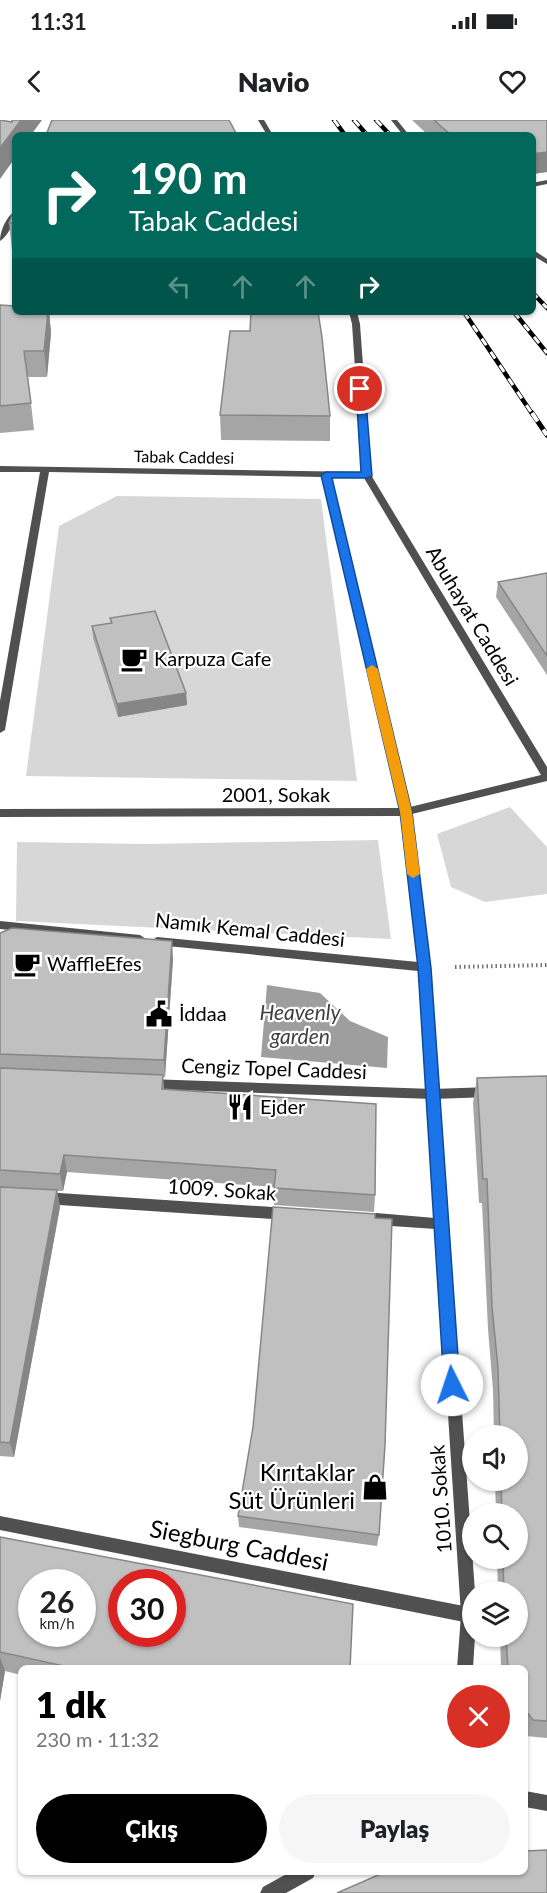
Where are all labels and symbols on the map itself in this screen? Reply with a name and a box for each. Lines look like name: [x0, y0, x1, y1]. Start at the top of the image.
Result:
pin: [334, 363, 385, 414]
street label: Tabak Caddesi: [134, 446, 234, 467]
street label: Abuhayat Caddesi: [422, 541, 524, 690]
cafe icon: Karpuza Cafe: [119, 644, 149, 674]
place label: Karpuza Cafe: [154, 646, 271, 670]
street label: 2001, Sokak: [222, 782, 331, 806]
street label: Namık Kemal Caddesi: [154, 907, 346, 951]
cafe icon: WaffleEfes: [12, 949, 42, 979]
place label: WaffleEfes: [47, 951, 142, 975]
public building icon: İddaa: [144, 999, 174, 1029]
water label: Heavenly garden: [259, 999, 342, 1048]
place label: İddaa: [179, 1001, 227, 1025]
street label: Cengiz Topel Caddesi: [181, 1053, 367, 1083]
restaurant icon: Ejder: [225, 1092, 255, 1122]
place label: Ejder: [260, 1094, 306, 1118]
street label: 1009. Sokak: [167, 1173, 278, 1205]
position arrow: [420, 1353, 484, 1417]
street label: 1010. Sokak: [424, 1443, 456, 1554]
place label: Kırıtaklar Süt Ürünleri: [228, 1457, 355, 1514]
shop icon: Kırıtaklar Süt Ürünleri: [360, 1472, 390, 1502]
street label: Siegburg Caddesi: [147, 1513, 331, 1576]
speed limit sign: 30: [108, 1569, 186, 1647]

